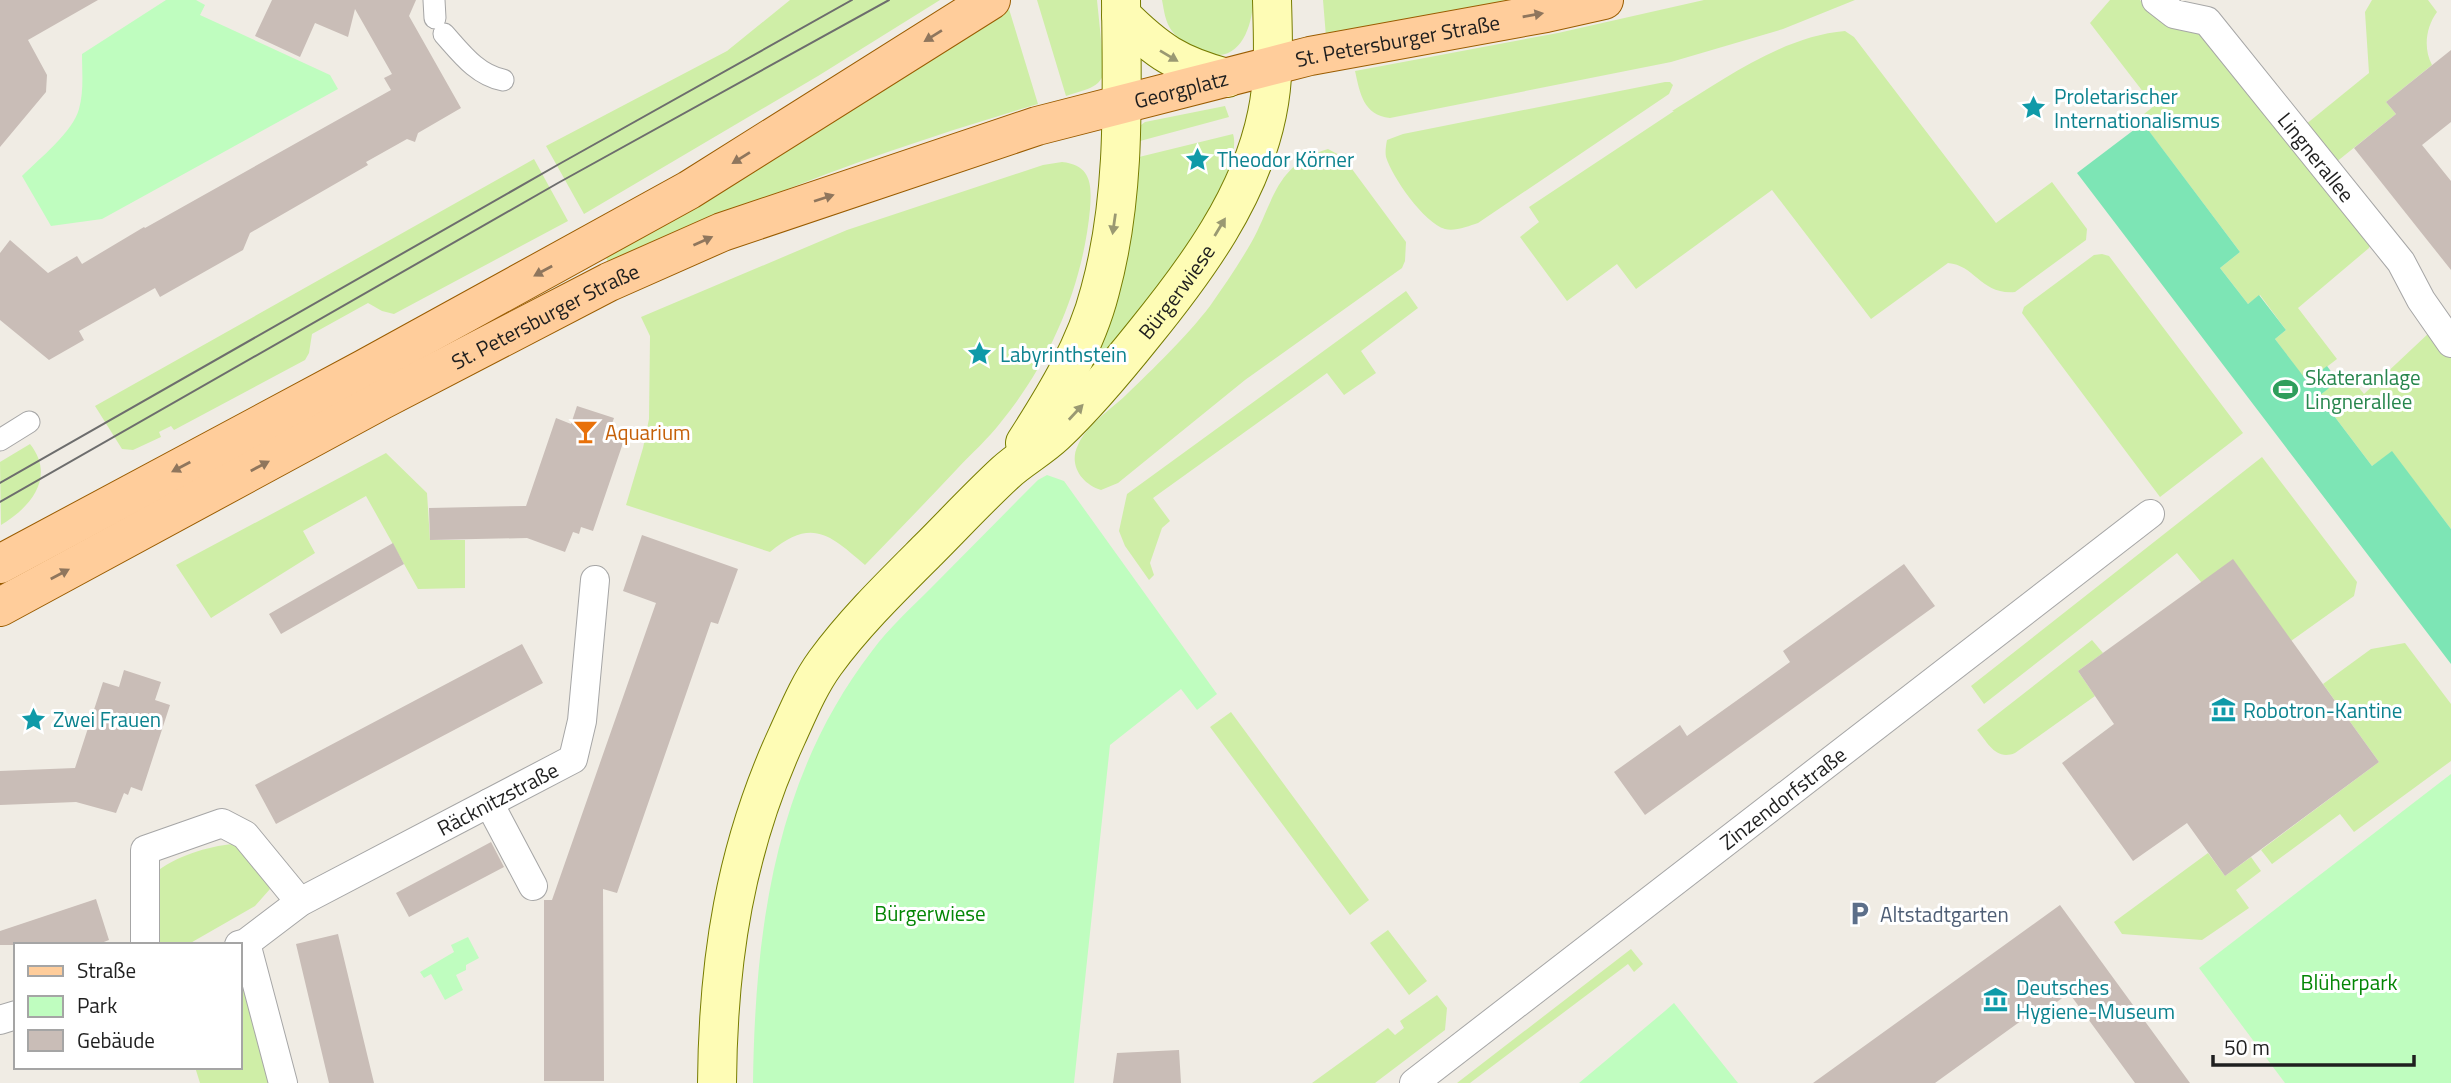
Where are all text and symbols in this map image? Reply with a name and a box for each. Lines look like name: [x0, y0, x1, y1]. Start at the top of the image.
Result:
street label: St. Petersburger Straße: [1292, 6, 1502, 75]
one-way arrow: [1522, 10, 1544, 21]
one-way arrow: [923, 30, 943, 43]
one-way arrow: [1159, 49, 1178, 62]
street label: Georgplatz: [1131, 62, 1232, 116]
place label: Proletarischer Internationalismus: [2054, 80, 2220, 136]
place icon: Proletarischer Internationalismus: [2020, 94, 2048, 122]
street label: Lingnerallee: [2270, 105, 2363, 209]
place label: Theodor Körner: [1217, 143, 1354, 175]
place icon: Theodor Körner: [1183, 145, 1211, 173]
one-way arrow: [731, 151, 750, 164]
one-way arrow: [814, 192, 835, 203]
one-way arrow: [1108, 213, 1119, 235]
one-way arrow: [1214, 217, 1226, 236]
one-way arrow: [693, 235, 713, 247]
street label: Bürgerwiese: [1130, 238, 1222, 346]
street label: St. Petersburger Straße: [445, 255, 644, 377]
one-way arrow: [534, 265, 553, 277]
place label: Labyrinthstein: [1000, 338, 1127, 370]
place icon: Labyrinthstein: [966, 340, 994, 368]
place label: Skateranlage Lingnerallee: [2305, 361, 2421, 417]
sports icon: Skateranlage Lingnerallee: [2271, 375, 2299, 403]
one-way arrow: [1068, 404, 1084, 421]
place label: Aquarium: [605, 416, 691, 448]
bar icon: Aquarium: [571, 418, 599, 446]
one-way arrow: [250, 460, 270, 472]
one-way arrow: [171, 461, 191, 472]
one-way arrow: [50, 568, 70, 580]
place label: Robotron-Kantine: [2243, 694, 2402, 726]
museum icon: Robotron-Kantine: [2209, 696, 2237, 724]
place label: Zwei Frauen: [53, 703, 161, 735]
place icon: Zwei Frauen: [19, 705, 47, 733]
street label: Zinzendorfstraße: [1713, 739, 1853, 857]
street label: Räcknitzstraße: [431, 754, 564, 844]
park label: Bürgerwiese: [874, 897, 986, 929]
place label: Altstadtgarten: [1880, 898, 2009, 930]
parking icon: Altstadtgarten: [1846, 900, 1874, 928]
legend: [14, 943, 242, 1069]
text: Straße: [77, 954, 136, 986]
park label: Blüherpark: [2301, 966, 2398, 998]
place label: Deutsches Hygiene-Museum: [2016, 971, 2175, 1027]
museum icon: Deutsches Hygiene-Museum: [1982, 985, 2010, 1013]
text: Park: [77, 989, 117, 1021]
text: Gebäude: [77, 1024, 155, 1056]
scale bar: [2213, 1024, 2414, 1068]
text: 50 m: [2224, 1031, 2270, 1063]

